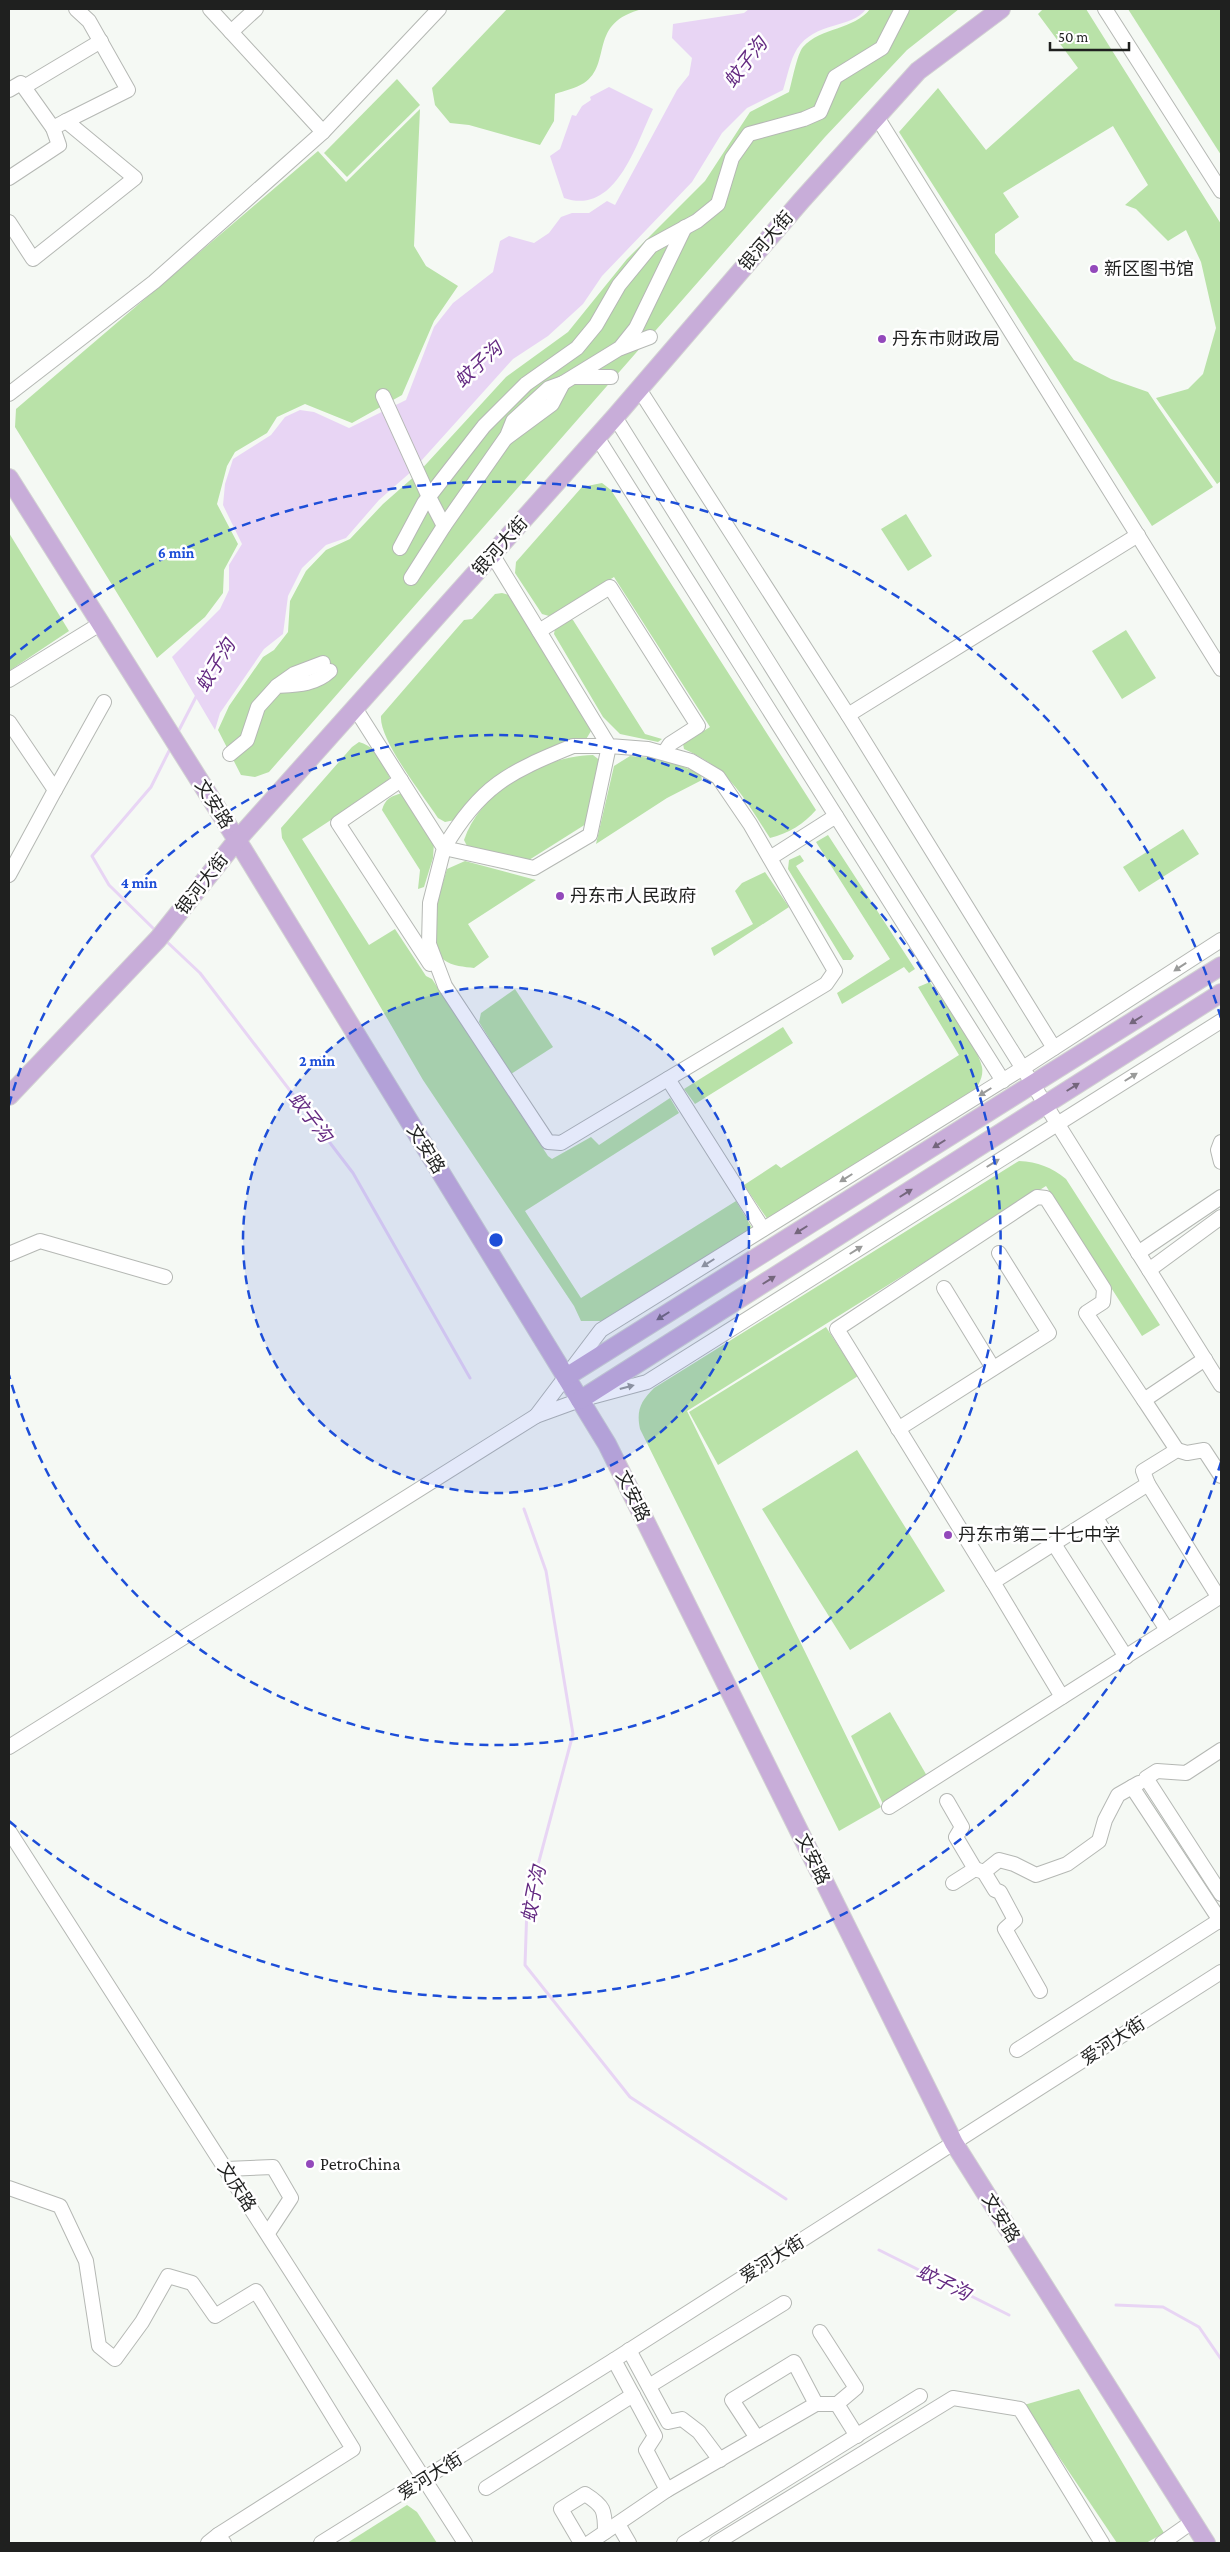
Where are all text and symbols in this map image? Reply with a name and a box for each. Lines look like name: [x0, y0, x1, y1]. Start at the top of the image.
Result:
scale bar: [1050, 20, 1129, 52]
text: 50 m: [1058, 29, 1088, 45]
water label: 蚊子沟: [720, 32, 772, 91]
street label: 银河大街: [735, 207, 797, 275]
place label: 新区图书馆: [1104, 259, 1194, 279]
marker: 新区图书馆: [1088, 263, 1100, 275]
place label: 丹东市财政局: [892, 329, 1000, 349]
marker: 丹东市财政局: [876, 333, 888, 345]
water label: 蚊子沟: [450, 336, 508, 391]
street label: 银河大街: [468, 513, 532, 579]
text: 6 min: [158, 545, 195, 561]
water label: 蚊子沟: [192, 634, 240, 695]
street label: 文安路: [191, 776, 237, 832]
street label: 银河大街: [172, 849, 232, 919]
text: 4 min: [121, 875, 158, 891]
place label: 丹东市人民政府: [570, 886, 696, 906]
marker: 丹东市人民政府: [554, 890, 566, 902]
one-way arrow: [1174, 962, 1187, 971]
one-way arrow: [1129, 1015, 1142, 1025]
text: 2 min: [299, 1053, 335, 1069]
one-way arrow: [1124, 1073, 1137, 1082]
one-way arrow: [1066, 1082, 1079, 1091]
one-way arrow: [978, 1087, 991, 1097]
water label: 蚊子沟: [285, 1088, 338, 1148]
street label: 文安路: [403, 1121, 449, 1177]
one-way arrow: [932, 1139, 945, 1148]
one-way arrow: [987, 1159, 1000, 1168]
one-way arrow: [840, 1173, 853, 1182]
one-way arrow: [899, 1188, 912, 1197]
one-way arrow: [794, 1225, 808, 1235]
centre of rings: [487, 1231, 505, 1249]
one-way arrow: [849, 1246, 862, 1255]
one-way arrow: [702, 1259, 715, 1268]
one-way arrow: [762, 1275, 775, 1285]
one-way arrow: [657, 1312, 670, 1321]
one-way arrow: [620, 1383, 635, 1391]
street label: 文安路: [612, 1467, 654, 1525]
place label: 丹东市第二十七中学: [958, 1525, 1120, 1545]
marker: 丹东市第二十七中学: [942, 1529, 954, 1541]
street label: 文安路: [792, 1830, 834, 1888]
water label: 蚊子沟: [518, 1862, 550, 1924]
street label: 爱河大街: [1077, 2013, 1149, 2069]
place label: PetroChina: [320, 2154, 401, 2174]
marker: PetroChina: [304, 2158, 316, 2170]
street label: 文庆路: [214, 2159, 260, 2215]
street label: 文安路: [978, 2190, 1024, 2246]
street label: 爱河大街: [736, 2231, 808, 2287]
water label: 蚊子沟: [914, 2261, 976, 2305]
street label: 爱河大街: [394, 2448, 466, 2504]

